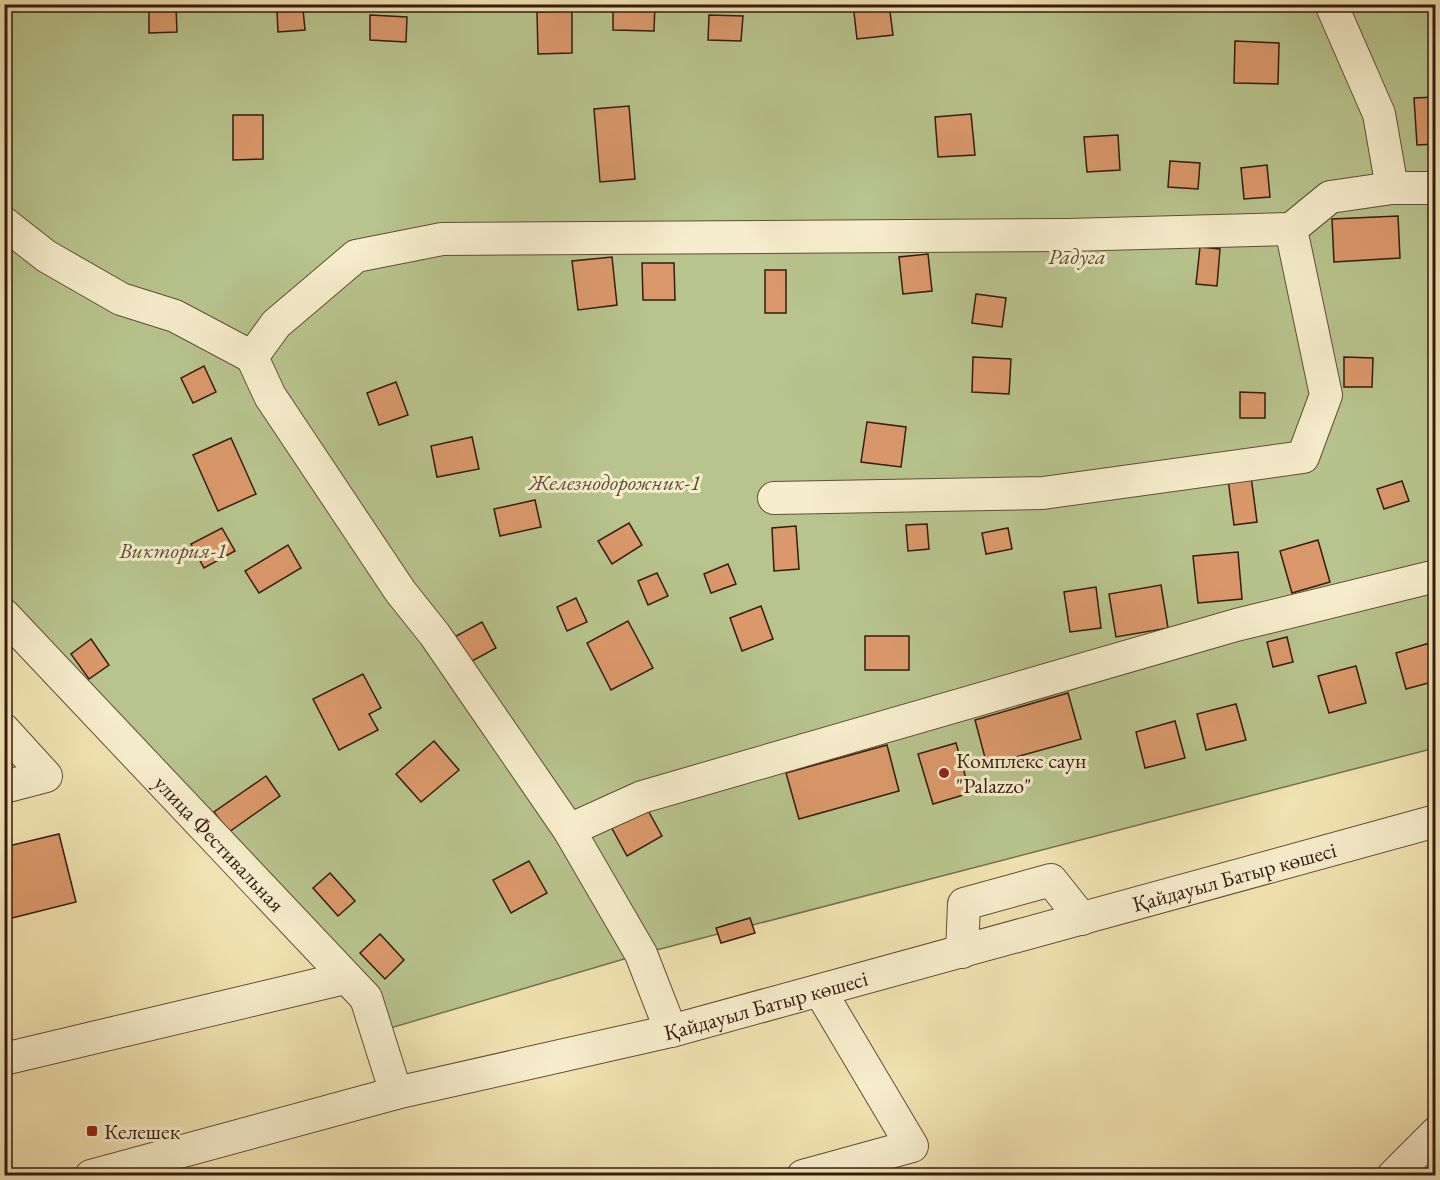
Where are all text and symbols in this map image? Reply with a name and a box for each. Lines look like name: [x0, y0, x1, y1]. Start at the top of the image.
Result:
park label: Радуга: [1048, 242, 1106, 271]
park label: Железнодорожник-1: [527, 468, 701, 497]
park label: Виктория-1: [118, 536, 227, 565]
place label: Комплекс саун "Palazzo": [956, 746, 1086, 800]
marker: Комплекс саун "Palazzo": [937, 766, 951, 780]
street label: улица Фестивальная: [148, 769, 291, 918]
street label: Қайдауыл Батыр көшесі: [1129, 835, 1340, 919]
street label: Қайдауыл Батыр көшесі: [661, 964, 871, 1047]
place label: Келешек: [104, 1117, 181, 1146]
marker: Келешек: [85, 1124, 99, 1138]

